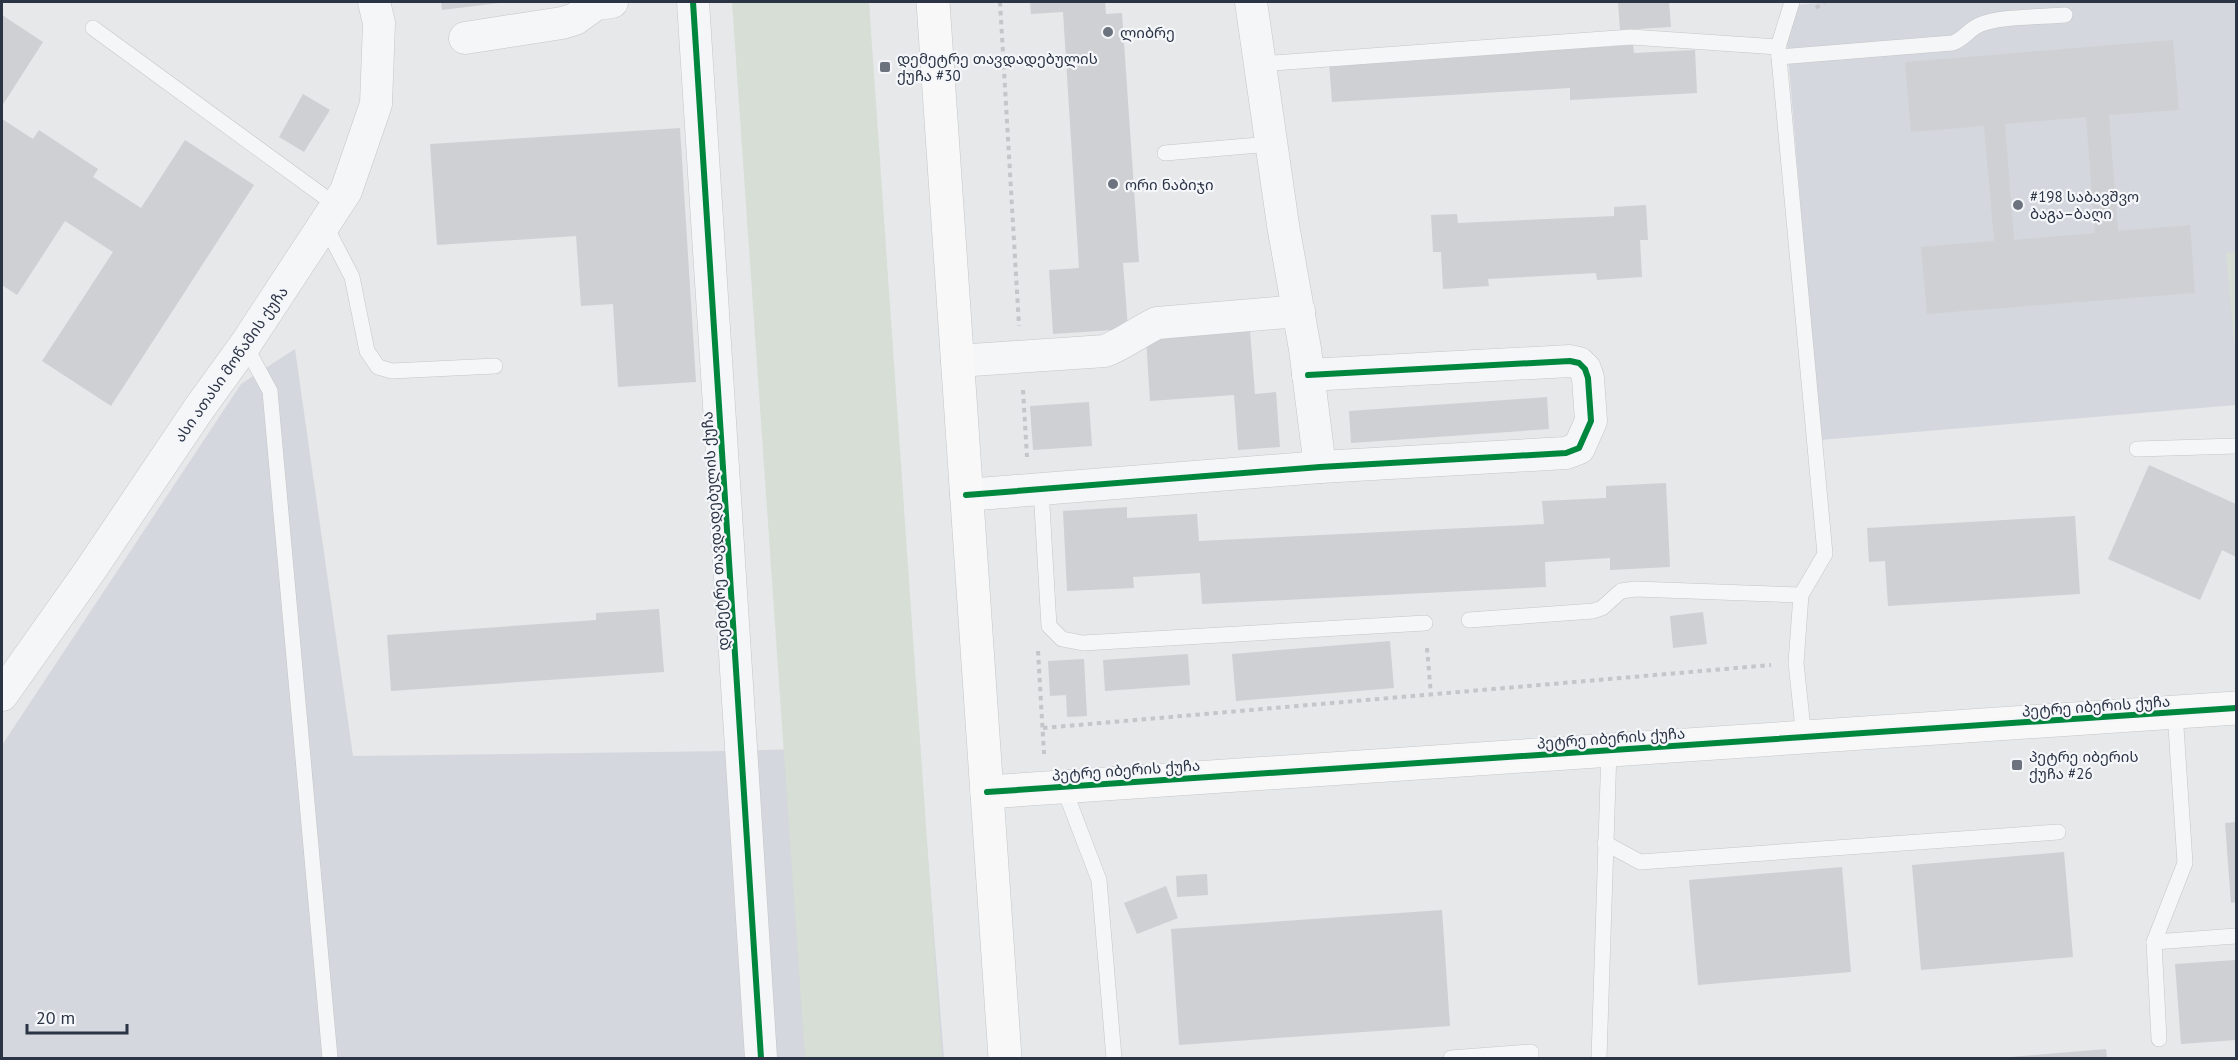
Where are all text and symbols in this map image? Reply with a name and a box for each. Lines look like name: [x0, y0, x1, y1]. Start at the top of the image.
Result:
place label: ლიბრე: [1120, 23, 1175, 42]
marker: ლიბრე: [1101, 25, 1115, 39]
place label: დემეტრე თავდადებულის ქუჩა #30: [897, 49, 1098, 85]
marker: დემეტრე თავდადებულის ქუჩა #30: [878, 60, 892, 74]
place label: ორი ნაბიჯი: [1125, 175, 1214, 194]
marker: ორი ნაბიჯი: [1106, 177, 1120, 191]
place label: #198 საბავშვო ბაგა–ბაღი: [2030, 187, 2139, 223]
marker: #198 საბავშვო ბაგა–ბაღი: [2011, 198, 2025, 212]
street label: ასი ათასი მოწამის ქუჩა: [170, 283, 292, 445]
street label: დემეტრე თავდადებულის ქუჩა: [697, 411, 733, 651]
street label: პეტრე იბერის ქუჩა: [2021, 691, 2171, 721]
street label: პეტრე იბერის ქუჩა: [1536, 723, 1686, 753]
place label: პეტრე იბერის ქუჩა #26: [2029, 747, 2138, 783]
street label: პეტრე იბერის ქუჩა: [1051, 755, 1201, 785]
marker: პეტრე იბერის ქუჩა #26: [2010, 758, 2024, 772]
scale bar: [27, 997, 128, 1035]
text: 20 m: [36, 1006, 75, 1029]

